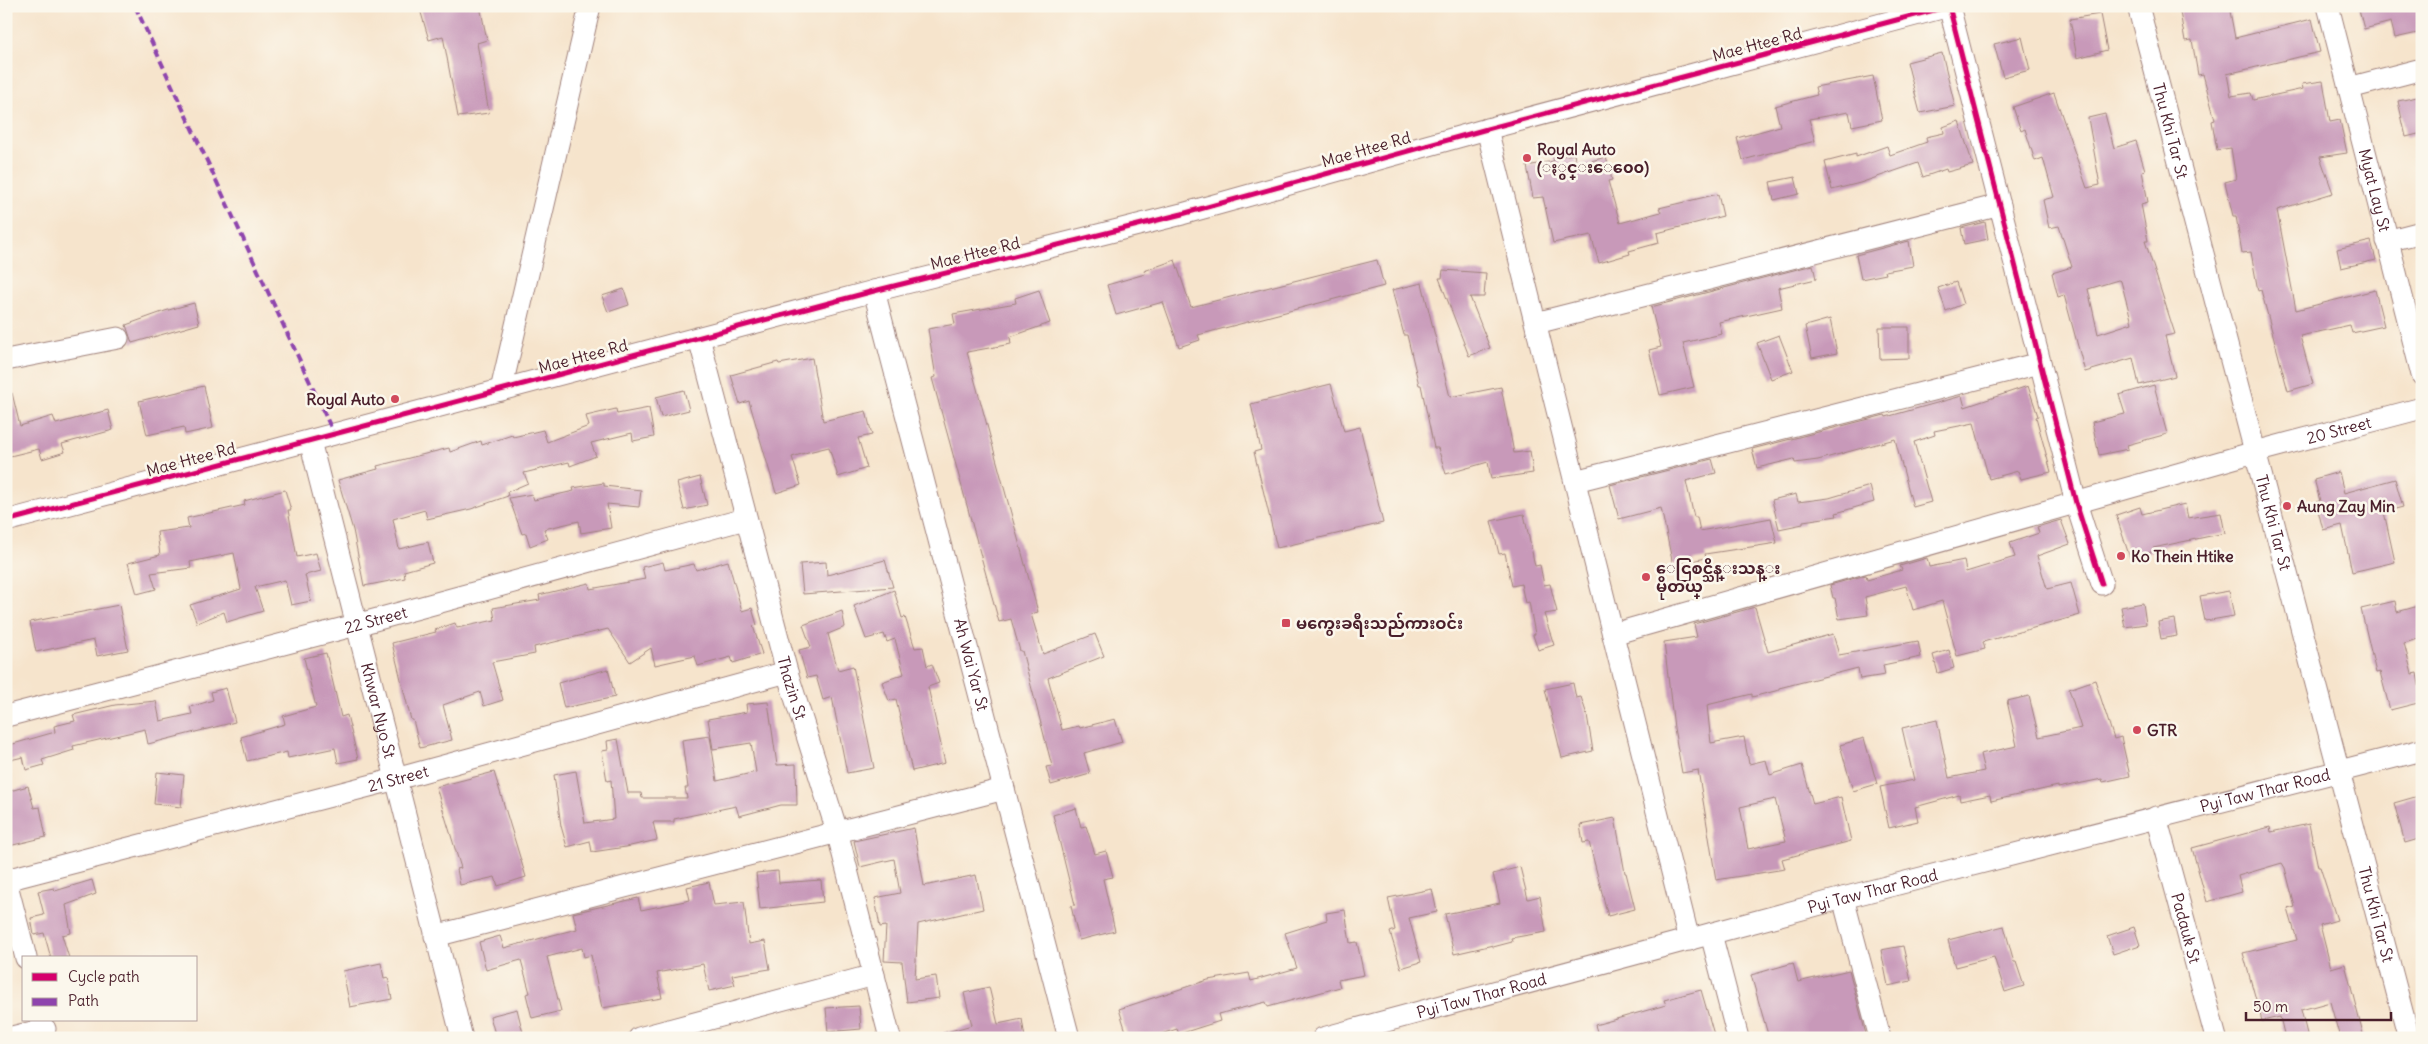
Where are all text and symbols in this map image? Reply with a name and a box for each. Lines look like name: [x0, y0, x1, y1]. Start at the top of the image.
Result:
street label: Mae Htee Rd: [1710, 22, 1804, 66]
street label: Thu Khi Tar St: [2149, 81, 2193, 181]
street label: Mae Htee Rd: [1319, 127, 1413, 171]
place label: Royal Auto (ႏွင္းေ၀ေ၀): [1537, 139, 1649, 180]
street label: Myat Lay St: [2355, 146, 2395, 234]
marker: Royal Auto (ႏွင္းေ၀ေ၀): [1521, 152, 1533, 164]
street label: Mae Htee Rd: [928, 232, 1022, 274]
street label: Mae Htee Rd: [536, 334, 630, 378]
place label: Royal Auto: [306, 389, 385, 410]
marker: Royal Auto: [389, 393, 401, 405]
street label: 20 Street: [2304, 412, 2374, 448]
street label: Mae Htee Rd: [144, 437, 238, 481]
street label: Thu Khi Tar St: [2252, 473, 2296, 573]
place label: Aung Zay Min: [2297, 496, 2395, 517]
marker: Aung Zay Min: [2281, 500, 2293, 512]
place label: Ko Thein Htike: [2131, 546, 2234, 566]
marker: Ko Thein Htike: [2115, 550, 2127, 562]
place label: ေငြစင္သိန္းသန္း မိုတယ္: [1656, 558, 1780, 600]
marker: ေငြစင္သိန္းသန္း မိုတယ္: [1640, 571, 1652, 583]
street label: 22 Street: [342, 601, 410, 638]
place label: မကွေးခရီးသည်ကားဝင်း: [1296, 612, 1463, 637]
street label: Ah Wai Yar St: [950, 616, 993, 714]
marker: မကွေးခရီးသည်ကားဝင်း: [1280, 617, 1292, 629]
street label: Thazin St: [773, 654, 811, 722]
street label: Khwar Nyo St: [357, 660, 401, 761]
place label: GTR: [2147, 720, 2178, 740]
marker: GTR: [2131, 724, 2143, 736]
street label: 21 Street: [366, 760, 431, 796]
street label: Pyi Taw Thar Road: [2198, 764, 2332, 816]
street label: Pyi Taw Thar Road: [1805, 864, 1940, 917]
street label: Thu Khi Tar St: [2354, 864, 2399, 965]
street label: Padauk St: [2167, 891, 2205, 966]
legend: [22, 956, 198, 1022]
text: Cycle path: [68, 967, 140, 986]
street label: Pyi Taw Thar Road: [1414, 968, 1548, 1022]
scale bar: [2246, 989, 2390, 1021]
text: Path: [68, 991, 99, 1010]
text: 50 m: [2253, 997, 2288, 1016]

